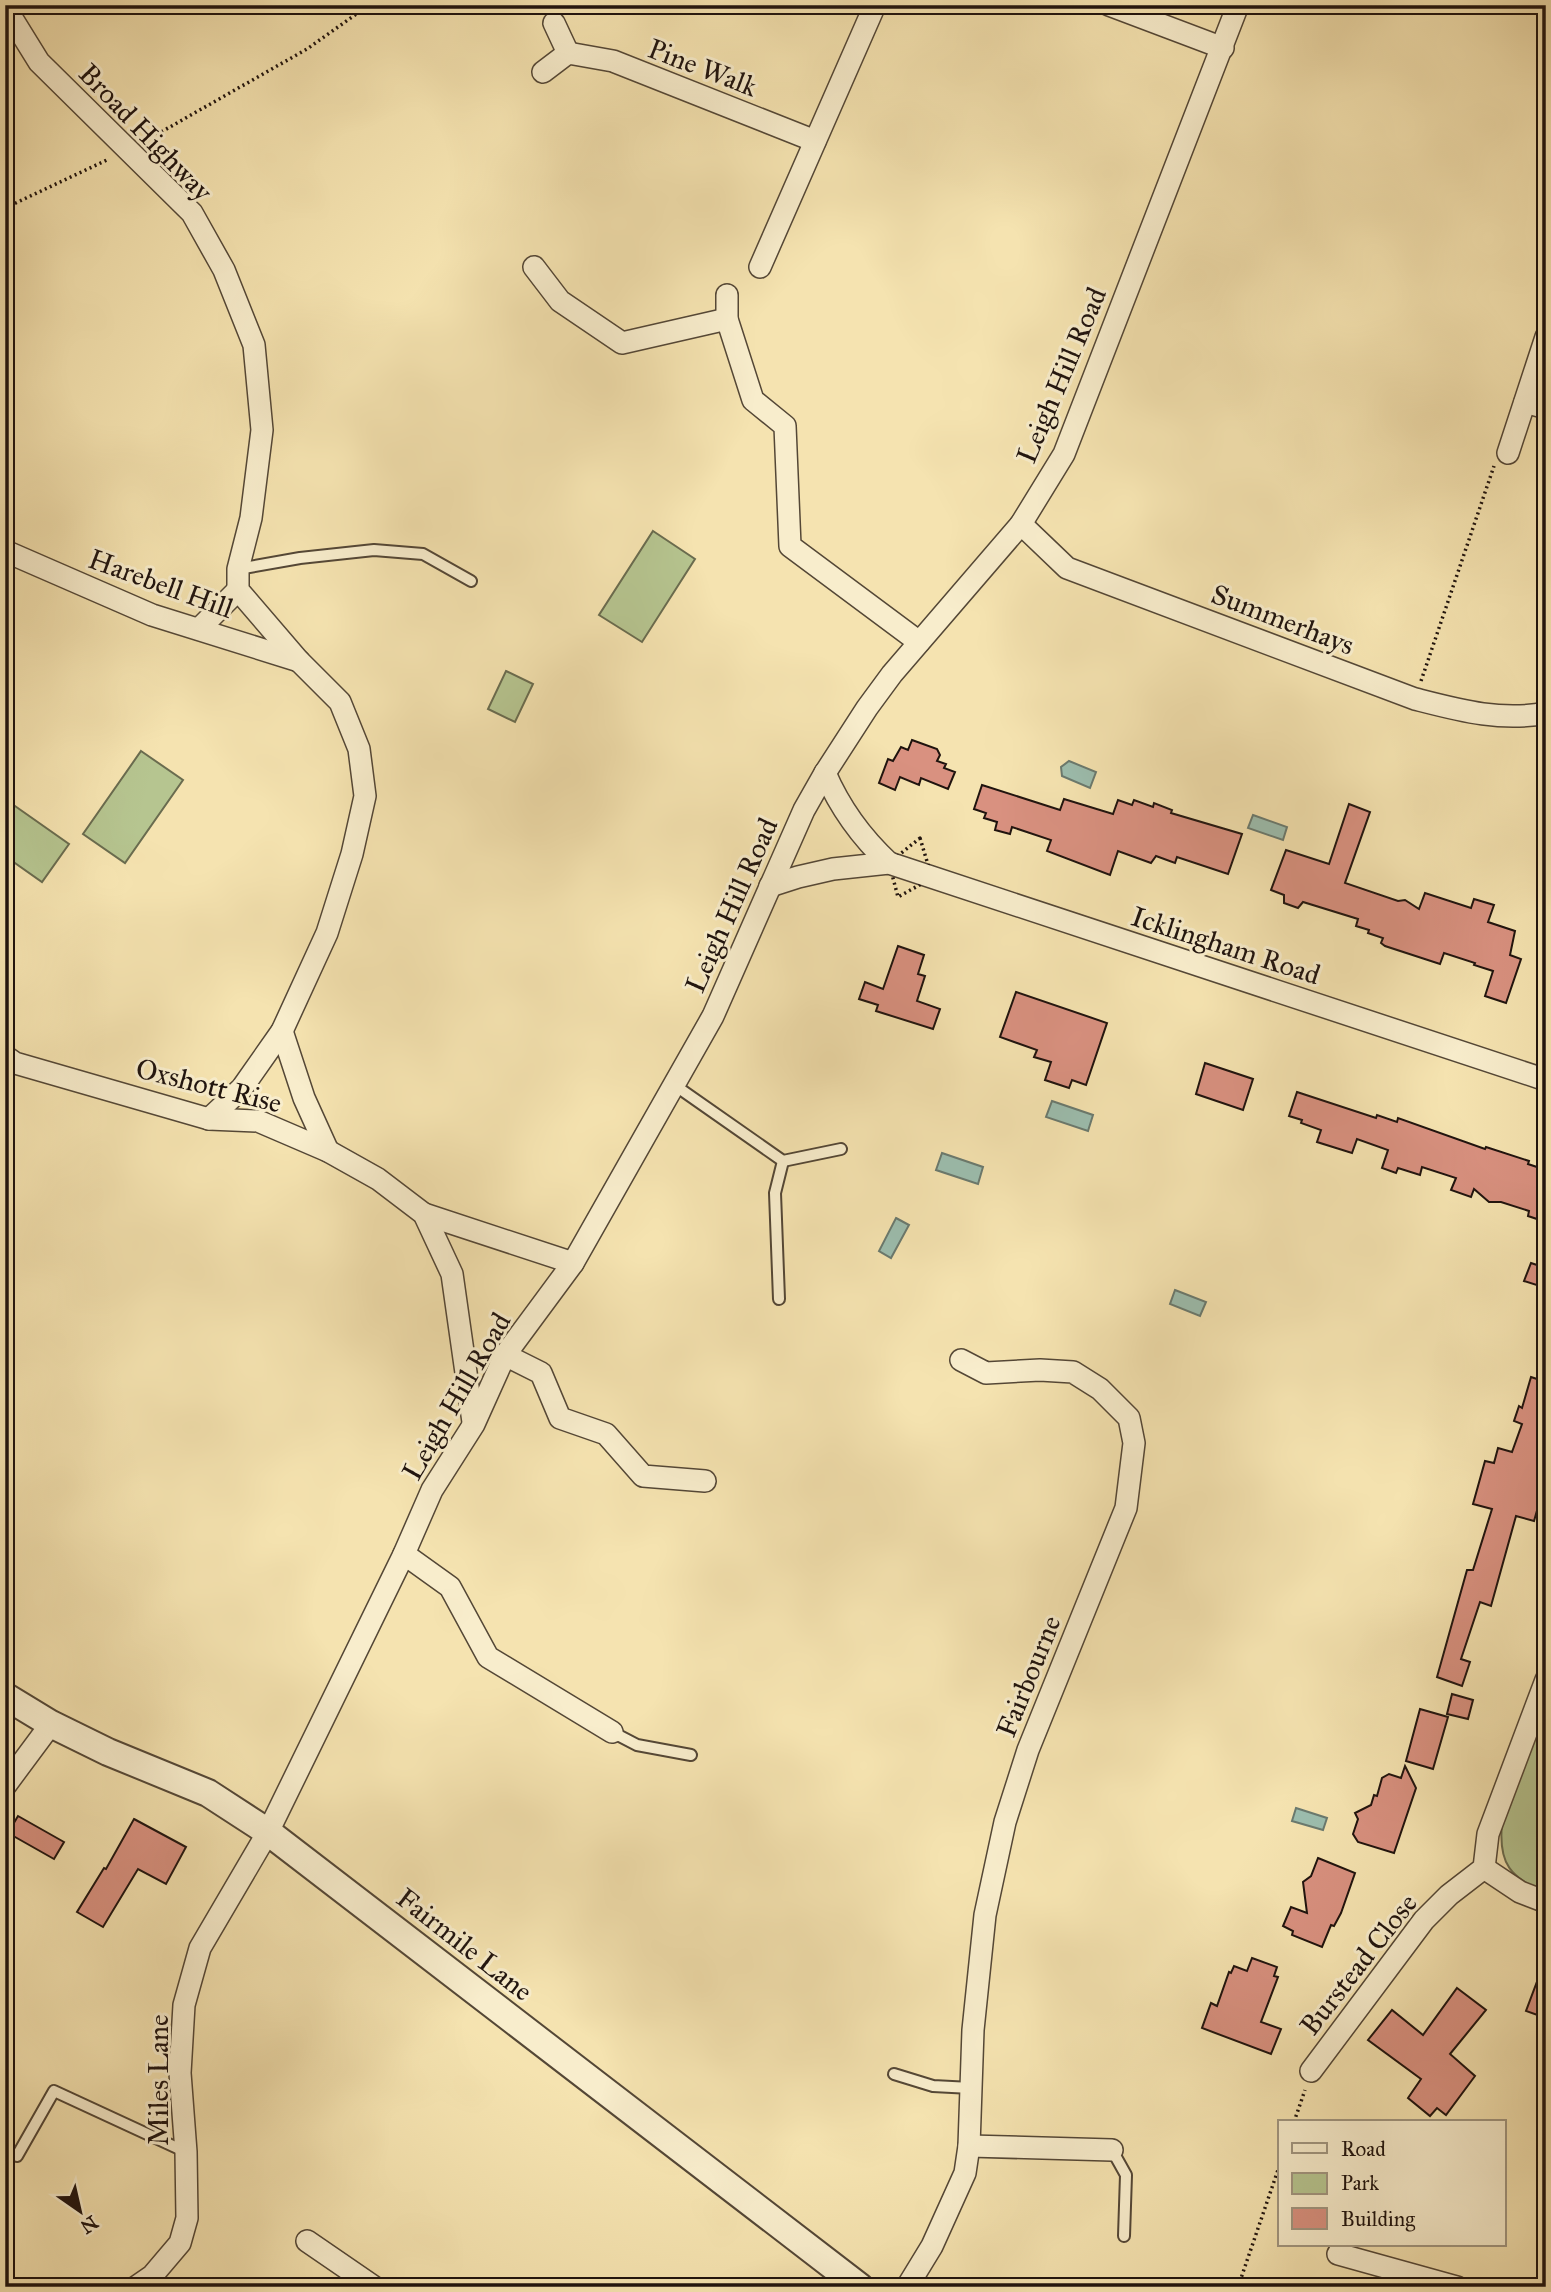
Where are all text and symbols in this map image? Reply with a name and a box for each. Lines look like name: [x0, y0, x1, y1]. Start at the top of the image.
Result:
street label: Pine Walk: [643, 31, 762, 104]
street label: Broad Highway: [71, 56, 221, 209]
street label: Leigh Hill Road: [1009, 282, 1114, 468]
street label: Harebell Hill: [84, 541, 238, 626]
street label: Summerhays: [1206, 576, 1359, 663]
street label: Leigh Hill Road: [677, 812, 786, 998]
street label: Icklingham Road: [1127, 898, 1325, 992]
street label: Oxshott Rise: [132, 1050, 285, 1120]
street label: Leigh Hill Road: [394, 1306, 518, 1486]
street label: Fairbourne: [988, 1610, 1069, 1742]
street label: Fairmile Lane: [390, 1880, 540, 2008]
street label: Burstead Close: [1292, 1886, 1425, 2042]
street label: Miles Lane: [141, 2014, 176, 2146]
legend: [1278, 2120, 1506, 2246]
text: Road: [1341, 2136, 1386, 2162]
text: Park: [1341, 2170, 1379, 2196]
north arrow: [46, 2176, 116, 2246]
text: Building: [1341, 2206, 1415, 2232]
text: N: [76, 2211, 102, 2239]

